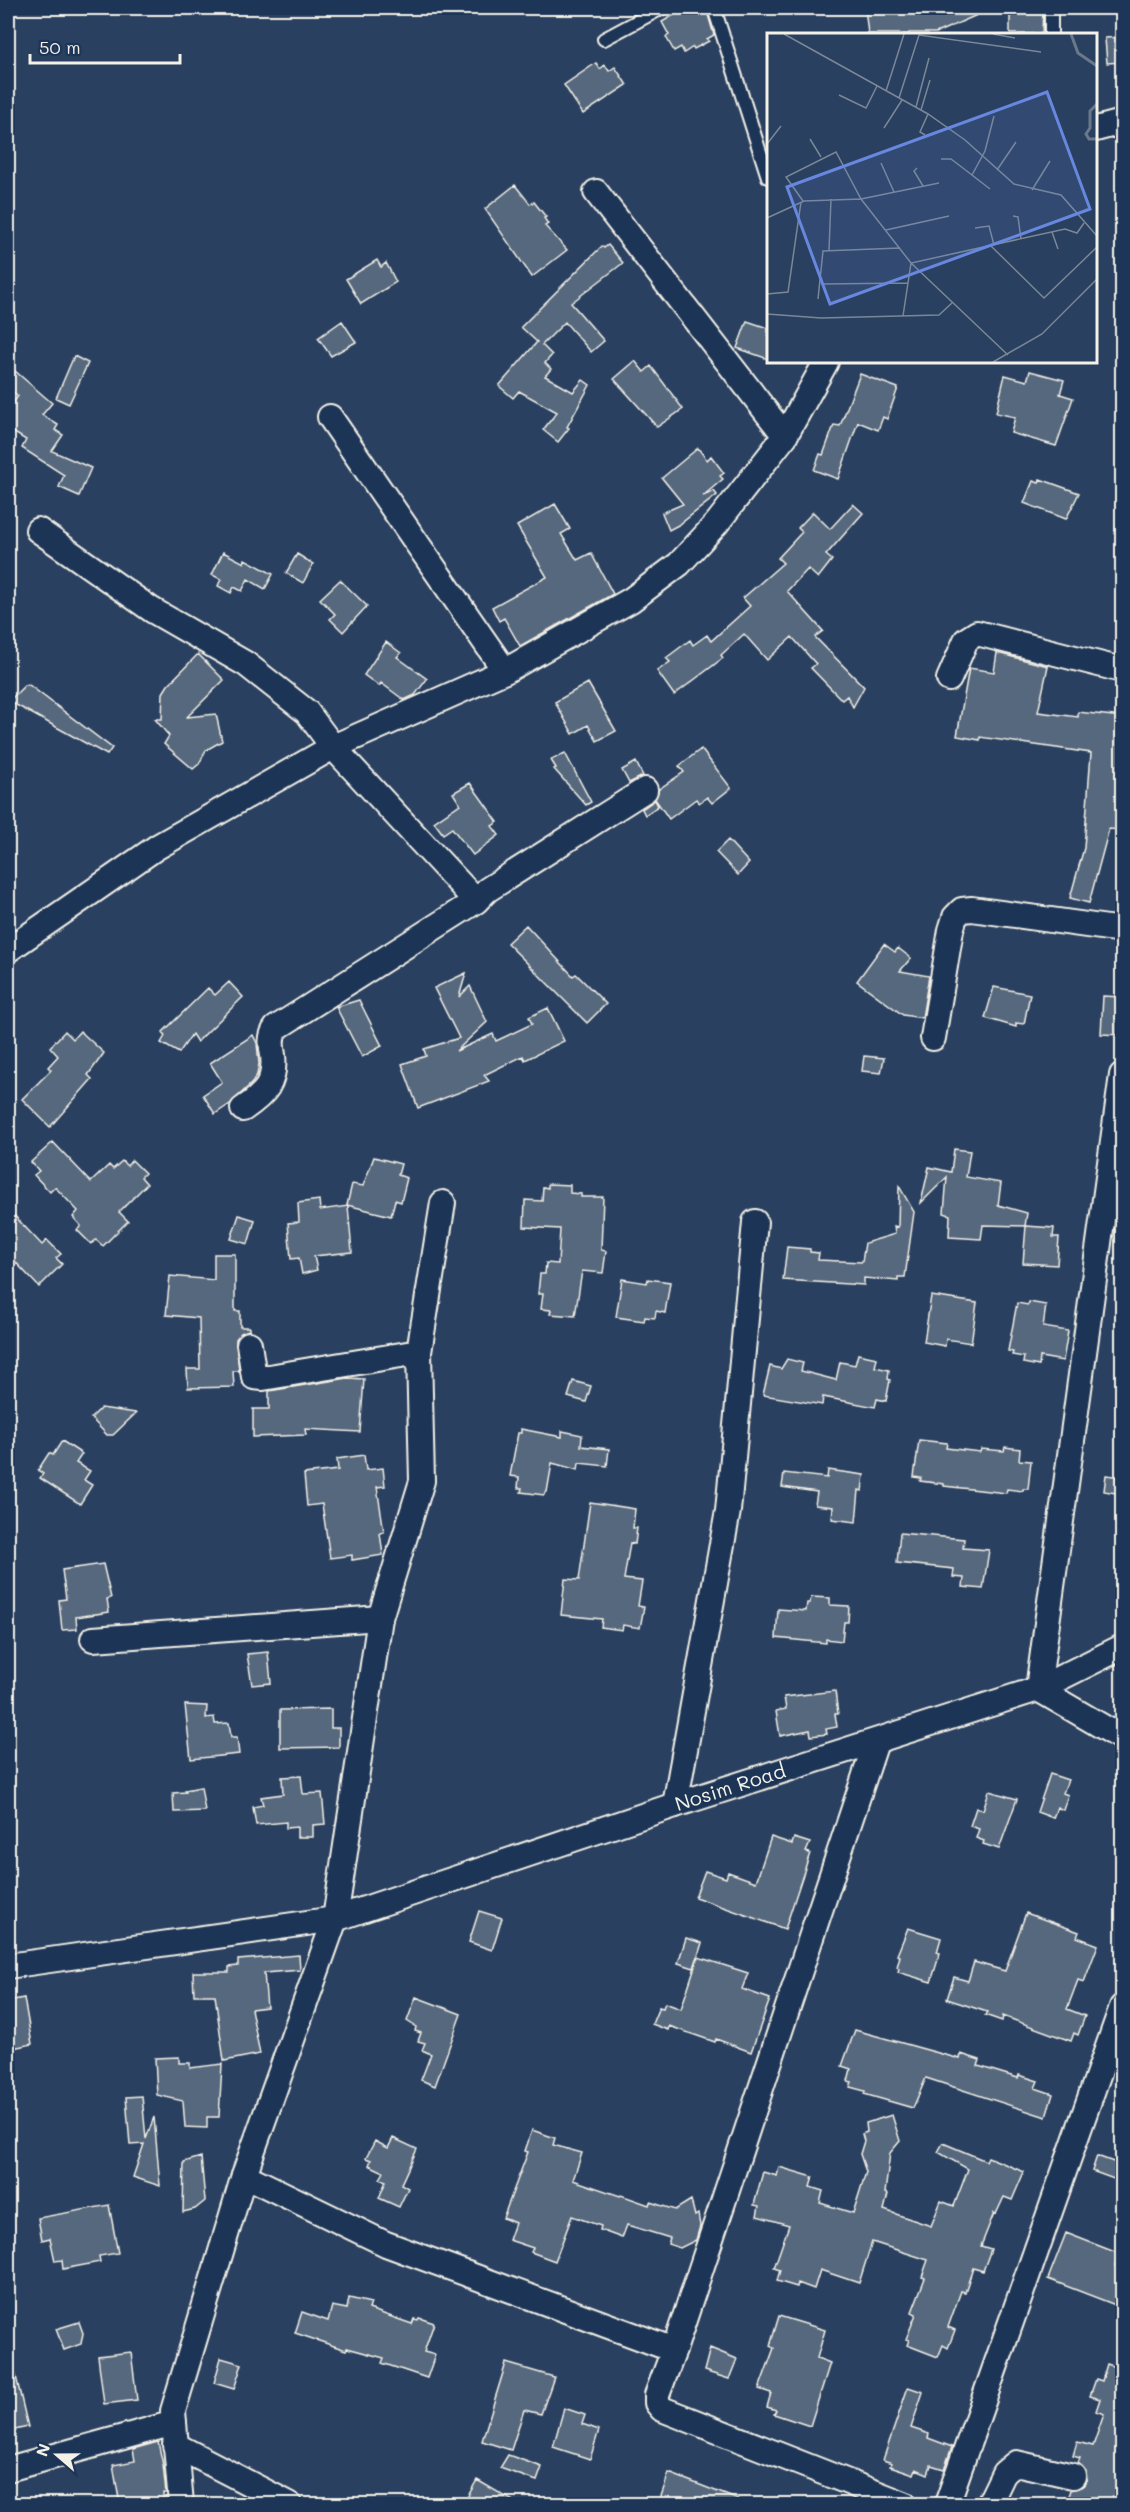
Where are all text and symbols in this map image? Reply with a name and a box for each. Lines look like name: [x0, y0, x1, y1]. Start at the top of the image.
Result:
scale bar: [30, 27, 180, 65]
inset map: [767, 33, 1097, 363]
text: 50 m: [39, 35, 81, 59]
street label: Nosim Road: [671, 1757, 789, 1816]
north arrow: [27, 2425, 87, 2485]
text: N: [30, 2440, 54, 2459]

